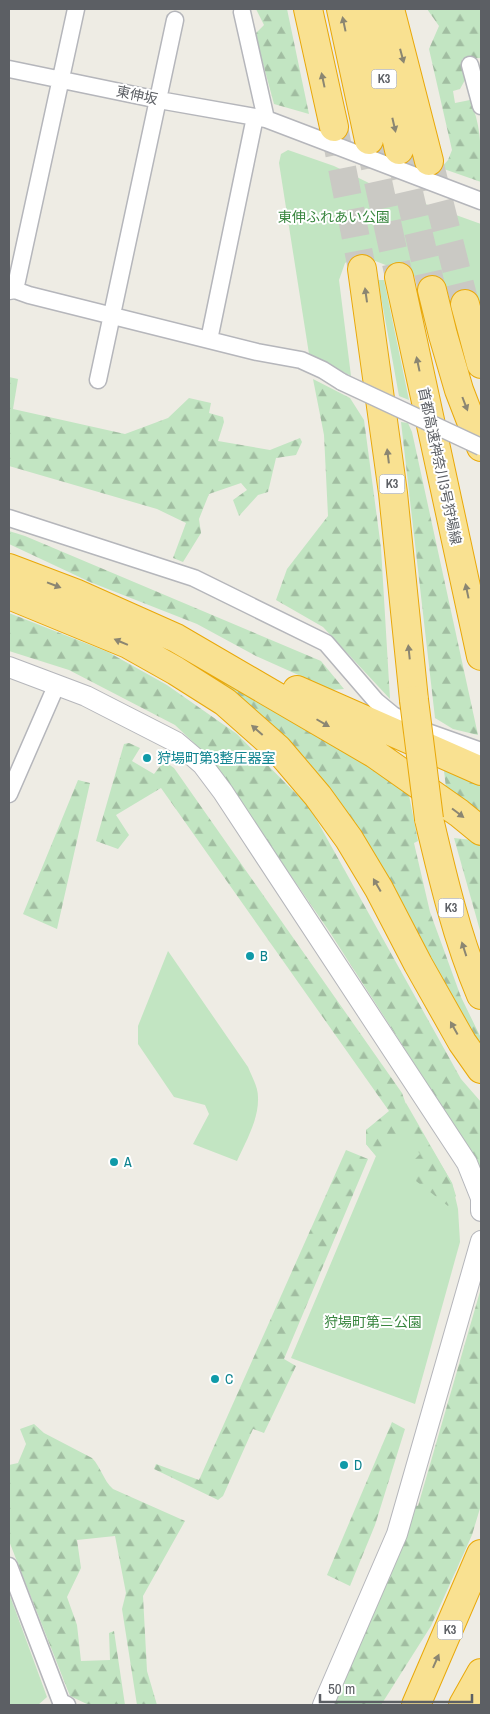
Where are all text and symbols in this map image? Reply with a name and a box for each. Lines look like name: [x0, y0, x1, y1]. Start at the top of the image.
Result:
one-way arrow: [340, 15, 348, 31]
one-way arrow: [398, 48, 406, 63]
road number: K3: [372, 70, 396, 88]
one-way arrow: [319, 72, 327, 87]
street label: 東伸坂: [115, 82, 159, 108]
one-way arrow: [390, 117, 398, 132]
park label: 東伸ふれあい公園: [278, 208, 390, 226]
one-way arrow: [361, 286, 369, 302]
one-way arrow: [414, 356, 422, 371]
street label: 首都高速神奈川3号狩場線: [415, 386, 465, 546]
one-way arrow: [462, 397, 469, 412]
one-way arrow: [384, 447, 392, 463]
road number: K3: [380, 474, 404, 494]
one-way arrow: [47, 582, 62, 589]
one-way arrow: [463, 583, 471, 598]
one-way arrow: [114, 637, 128, 645]
one-way arrow: [405, 644, 413, 660]
one-way arrow: [315, 719, 330, 727]
one-way arrow: [251, 724, 263, 736]
place label: 狩場町第3整圧器室: [157, 749, 275, 767]
marker: 狩場町第3整圧器室: [141, 752, 153, 764]
one-way arrow: [451, 808, 465, 818]
one-way arrow: [372, 879, 381, 892]
road number: K3: [438, 898, 464, 918]
one-way arrow: [459, 941, 467, 956]
place label: B: [260, 947, 268, 965]
marker: B: [244, 950, 256, 962]
one-way arrow: [450, 1021, 458, 1036]
place label: A: [123, 1153, 132, 1171]
marker: A: [108, 1156, 120, 1168]
park label: 狩場町第ニ公園: [324, 1313, 422, 1331]
place label: C: [225, 1370, 233, 1388]
marker: C: [209, 1373, 221, 1385]
place label: D: [354, 1456, 362, 1474]
marker: D: [338, 1459, 350, 1471]
road number: K3: [438, 1620, 462, 1640]
one-way arrow: [432, 1654, 440, 1668]
scale bar: [320, 1672, 472, 1704]
text: 50 m: [328, 1678, 355, 1699]

